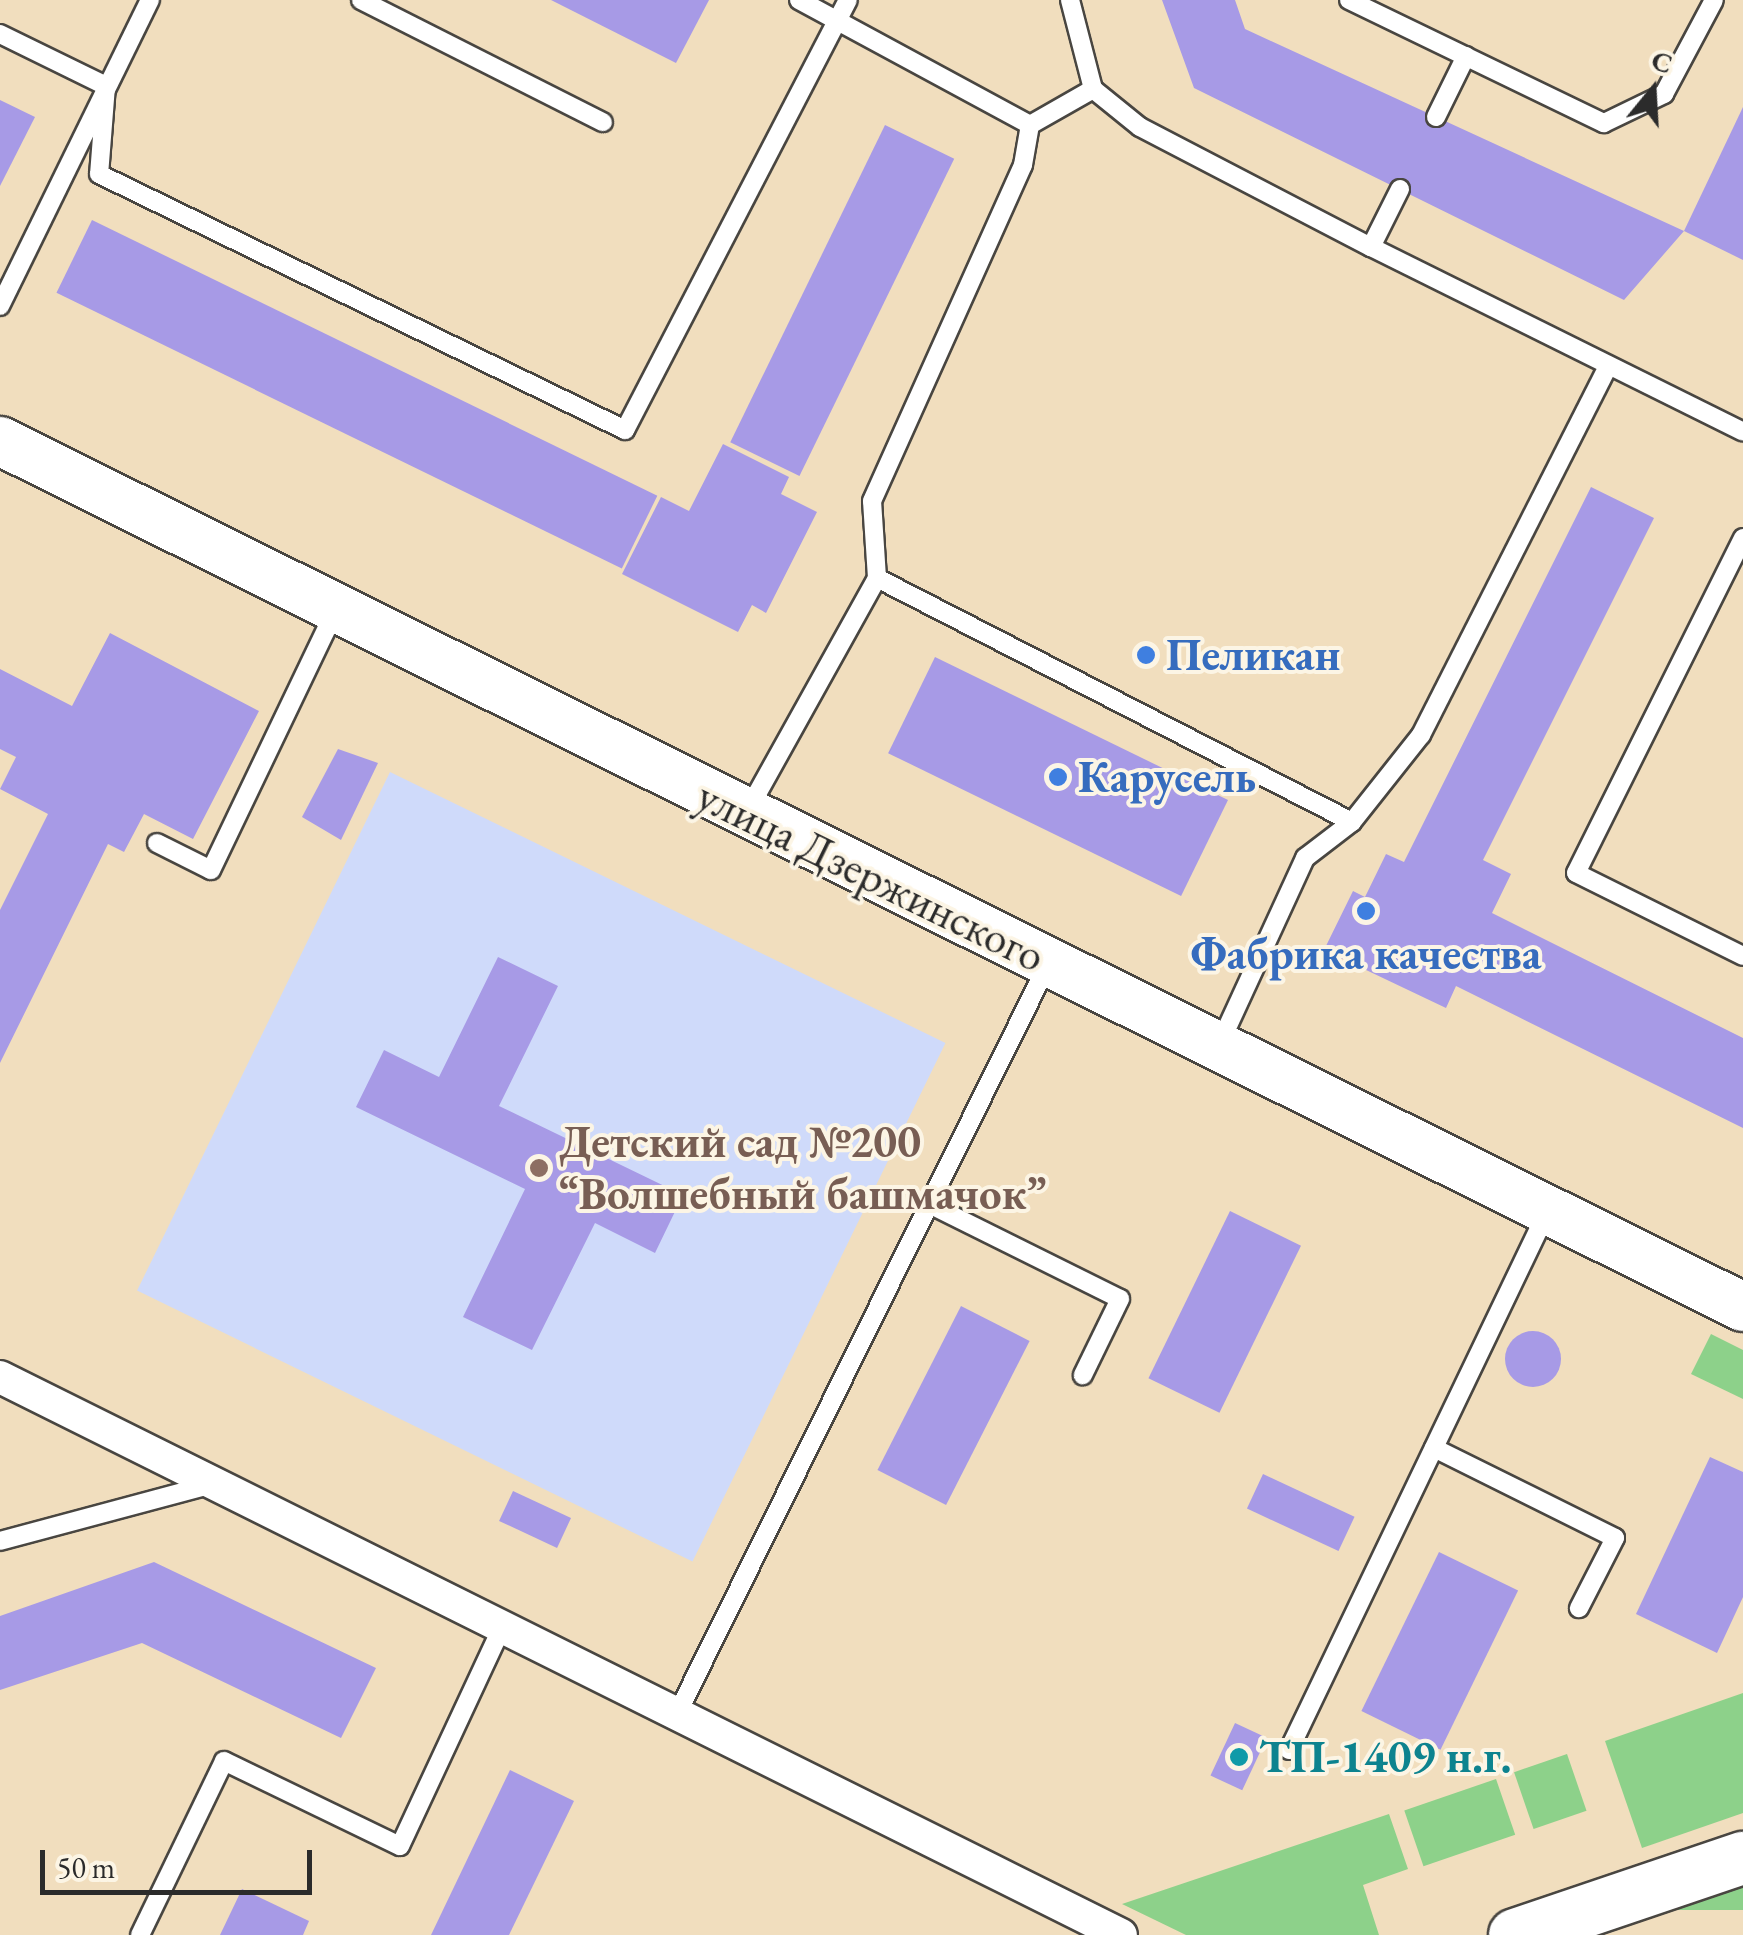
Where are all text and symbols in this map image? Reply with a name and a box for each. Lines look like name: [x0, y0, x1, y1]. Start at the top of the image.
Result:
north arrow: [1603, 40, 1703, 140]
text: С: [1647, 41, 1677, 82]
place label: Пеликан: [1166, 628, 1340, 682]
marker: Пеликан: [1135, 644, 1157, 666]
place label: Карусель: [1078, 750, 1256, 804]
marker: Карусель: [1047, 766, 1069, 788]
street label: улица Дзержинского: [688, 768, 1054, 984]
marker: Фабрика качества: [1355, 900, 1377, 922]
place label: Фабрика качества: [1191, 927, 1541, 981]
place label: Детский сад №200 “Волшебный башмачок”: [559, 1115, 1046, 1221]
marker: Детский сад №200 “Волшебный башмачок”: [528, 1157, 550, 1179]
place label: ТП-1409 н.г.: [1259, 1730, 1512, 1784]
marker: ТП-1409 н.г.: [1228, 1746, 1250, 1768]
scale bar: [45, 1830, 318, 1892]
text: 50 m: [57, 1848, 115, 1887]

